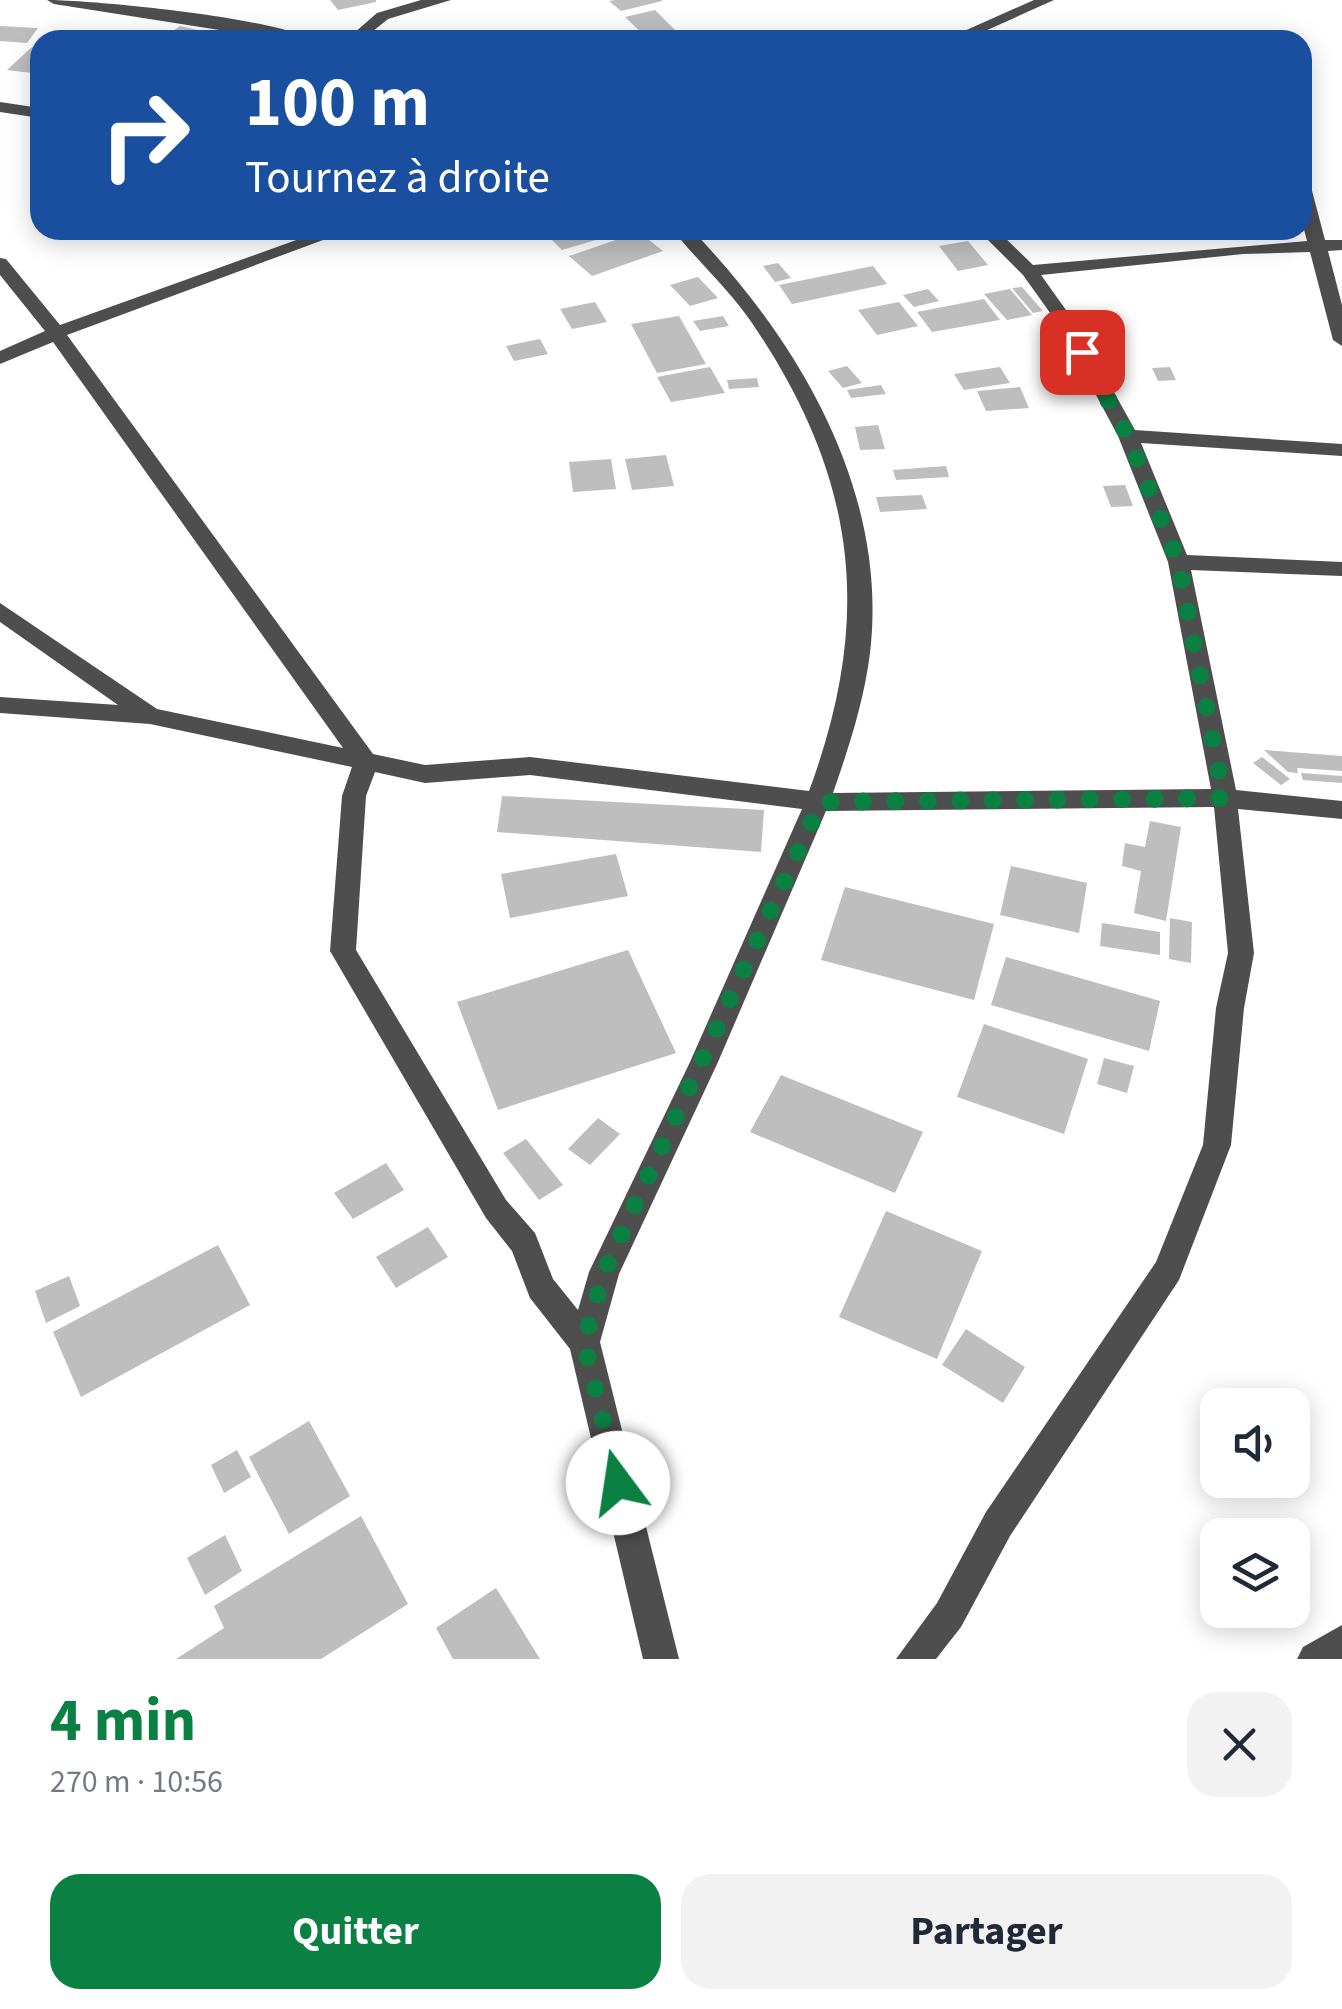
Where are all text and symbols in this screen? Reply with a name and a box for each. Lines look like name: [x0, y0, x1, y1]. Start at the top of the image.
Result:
text: 100 m: [245, 53, 430, 153]
icon: right: [80, 70, 210, 200]
text: Tournez à droite: [245, 146, 550, 210]
pin: [1040, 310, 1125, 395]
icon: arrive: [1055, 325, 1110, 380]
map controls: [1200, 1388, 1310, 1628]
button: sound: [1200, 1388, 1310, 1498]
position arrow: [566, 1431, 670, 1535]
button: layers: [1200, 1518, 1310, 1628]
text: 4 min: [50, 1679, 196, 1764]
button: close: [1187, 1692, 1292, 1797]
text: 270 m · 10:56: [50, 1759, 223, 1805]
button: Quitter: [50, 1874, 661, 1989]
button: Partager: [681, 1874, 1292, 1989]

